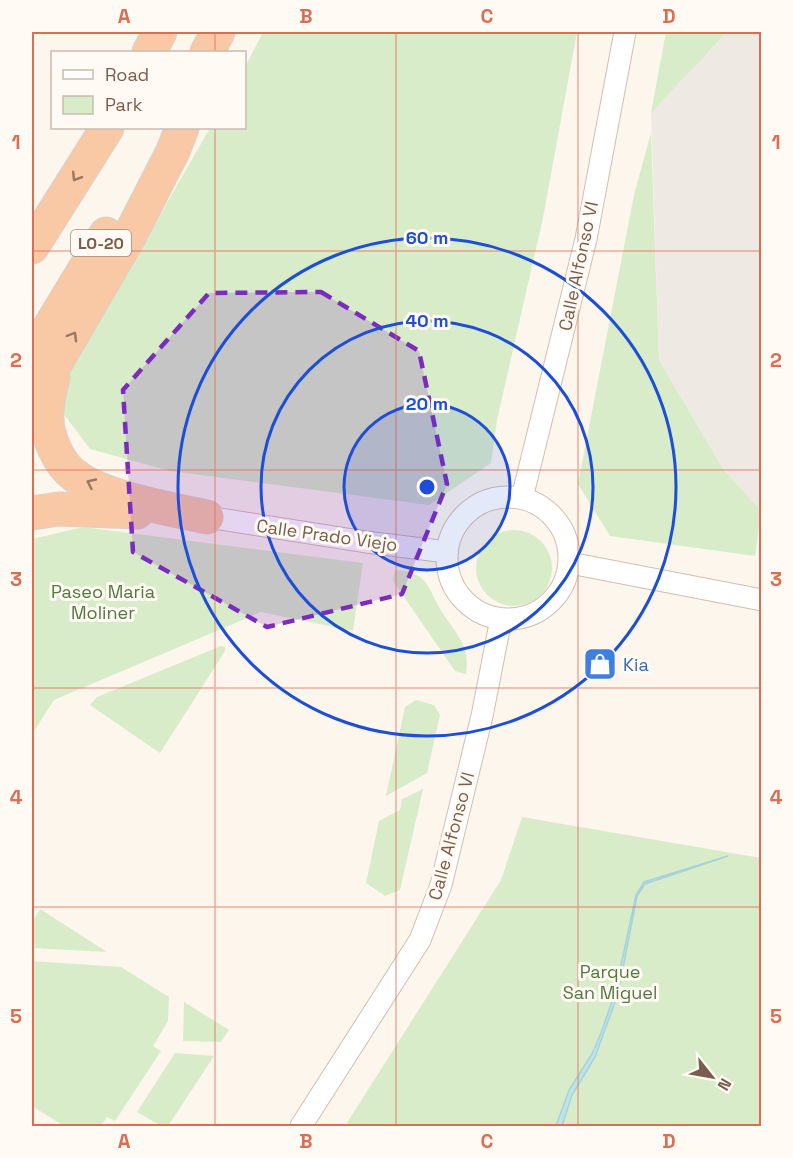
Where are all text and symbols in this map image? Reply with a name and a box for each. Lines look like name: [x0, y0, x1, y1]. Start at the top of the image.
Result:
text: A: [118, 3, 131, 29]
text: B: [299, 3, 313, 29]
text: C: [481, 3, 494, 29]
text: D: [662, 3, 676, 29]
legend: [51, 51, 246, 129]
text: Road: [105, 63, 149, 86]
text: Park: [105, 93, 143, 116]
text: 1: [11, 129, 21, 155]
text: 1: [771, 129, 781, 155]
one-way arrow: [71, 171, 83, 181]
street label: Calle Alfonso VI: [553, 199, 603, 333]
text: 60 m: [406, 226, 448, 249]
road number: LO-20: [71, 230, 131, 256]
text: 40 m: [405, 309, 449, 332]
one-way arrow: [66, 332, 77, 342]
text: 2: [10, 347, 22, 373]
text: 2: [770, 347, 782, 373]
text: 20 m: [406, 392, 448, 415]
centre of rings: [417, 477, 437, 497]
one-way arrow: [86, 479, 97, 491]
street label: Calle Prado Viejo: [255, 514, 399, 556]
text: 3: [10, 566, 22, 592]
text: 3: [770, 566, 782, 592]
park label: Paseo Maria Moliner: [51, 580, 155, 624]
shop icon: Kia: [582, 646, 618, 682]
place label: Kia: [623, 653, 649, 676]
street label: Calle Alfonso VI: [423, 769, 479, 903]
text: 4: [10, 784, 23, 810]
text: 4: [770, 784, 783, 810]
park label: Parque San Miguel: [563, 960, 657, 1004]
text: 5: [10, 1003, 22, 1029]
text: 5: [770, 1003, 782, 1029]
north arrow: [682, 1047, 742, 1107]
text: N: [713, 1074, 736, 1094]
text: A: [118, 1128, 131, 1154]
text: B: [299, 1128, 313, 1154]
text: C: [481, 1128, 494, 1154]
text: D: [662, 1128, 676, 1154]

